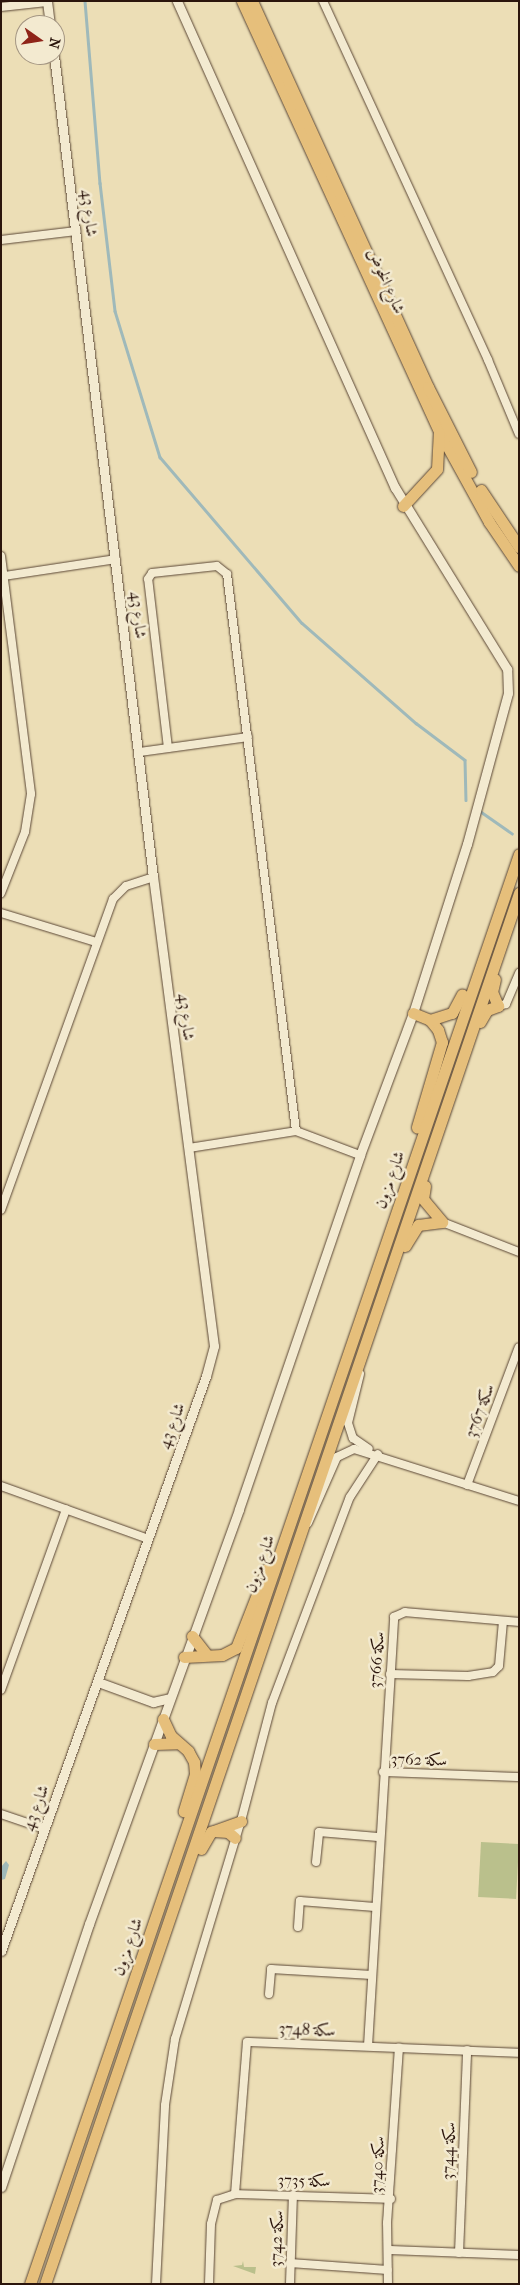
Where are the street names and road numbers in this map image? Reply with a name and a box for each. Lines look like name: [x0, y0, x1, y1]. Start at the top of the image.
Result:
street label: شارع 43: [77, 188, 101, 238]
street label: شارع الخوض: [363, 245, 409, 317]
street label: شارع 43: [126, 590, 150, 640]
street label: شارع 43: [174, 992, 198, 1042]
street label: شارع مزون: [371, 1149, 409, 1211]
street label: سكة 3767: [461, 1381, 499, 1441]
street label: شارع 43: [155, 1401, 189, 1451]
street label: شارع مزون: [241, 1533, 279, 1595]
street label: سكة 3766: [365, 1631, 389, 1689]
street label: سكة 3762: [391, 1750, 447, 1770]
street label: شارع 43: [19, 1783, 53, 1833]
street label: شارع مزون: [109, 1916, 147, 1978]
street label: سكة 3748: [278, 2019, 336, 2041]
street label: سكة 3744: [438, 2122, 460, 2180]
street label: سكة 3740: [367, 2136, 389, 2194]
street label: سكة 3735: [277, 2171, 331, 2191]
street label: سكة 3742: [266, 2210, 288, 2268]

